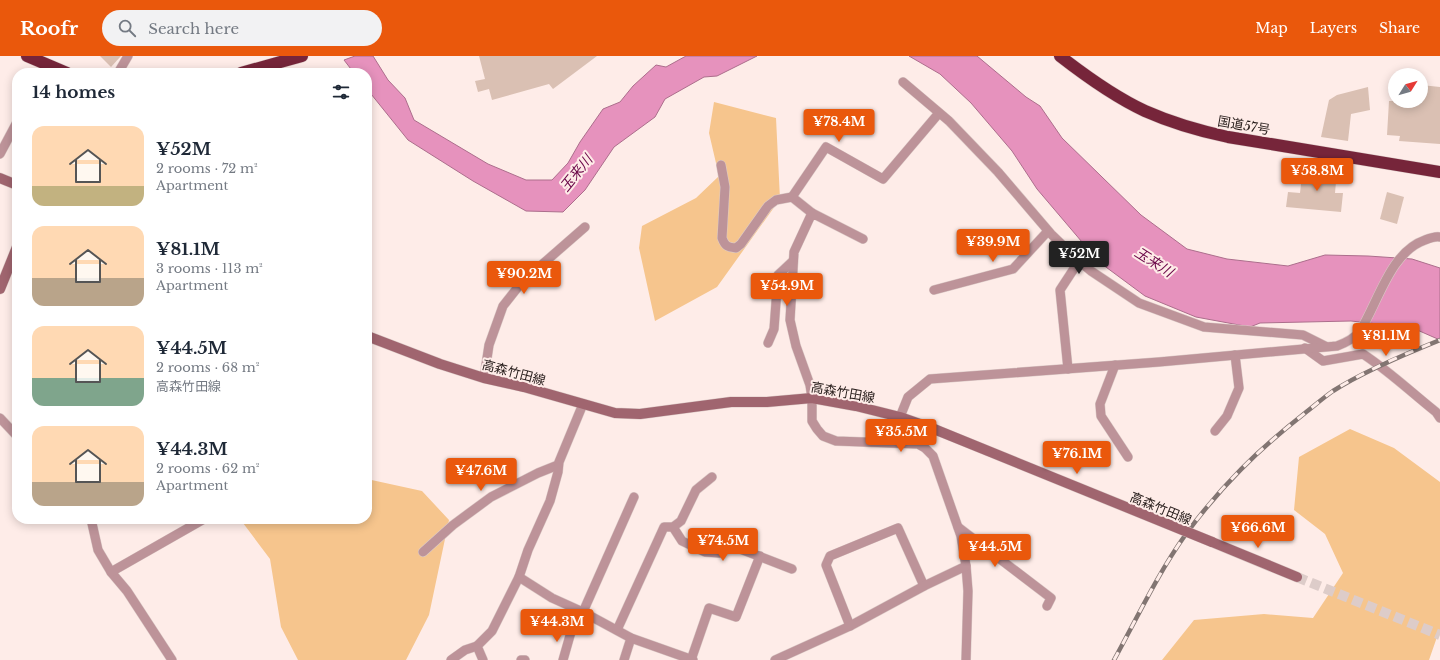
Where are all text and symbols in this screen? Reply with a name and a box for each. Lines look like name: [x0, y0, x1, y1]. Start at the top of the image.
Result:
search box: [102, 10, 382, 46]
text: Roofr: [20, 17, 78, 40]
icon: search: [116, 17, 138, 39]
text: Search here: [148, 19, 239, 38]
text: Map: [1255, 19, 1288, 37]
text: Layers: [1310, 19, 1357, 37]
text: Share: [1379, 19, 1420, 37]
north arrow: [1388, 68, 1428, 108]
map controls: [1388, 68, 1428, 108]
icon: filters: [330, 81, 352, 103]
text: 14 homes: [32, 82, 115, 103]
pin: ¥78.4M: [806, 109, 872, 143]
text: ¥78.4M: [813, 113, 865, 130]
street label: 国道57号: [1216, 113, 1271, 138]
text: ¥52M: [156, 139, 211, 160]
icon: home: [64, 142, 112, 190]
water label: 玉来川: [556, 149, 597, 195]
pin: ¥58.8M: [1284, 158, 1350, 192]
text: 2 rooms · 72 m²: [156, 160, 258, 177]
text: ¥58.8M: [1290, 162, 1344, 179]
text: Apartment: [156, 177, 228, 194]
pin: ¥39.9M: [960, 229, 1026, 263]
text: ¥39.9M: [966, 233, 1020, 250]
text: ¥81.1M: [156, 239, 220, 260]
pin: ¥52M: [1055, 241, 1103, 275]
icon: home: [64, 242, 112, 290]
water label: 玉来川: [1131, 243, 1178, 282]
text: ¥52M: [1058, 245, 1100, 262]
text: 3 rooms · 113 m²: [156, 260, 263, 277]
pin: ¥90.2M: [491, 261, 557, 295]
text: ¥90.2M: [496, 265, 552, 282]
pin: ¥54.9M: [754, 273, 820, 307]
text: Apartment: [156, 277, 228, 294]
text: ¥54.9M: [760, 277, 814, 294]
pin: ¥81.1M: [1353, 323, 1419, 357]
text: ¥81.1M: [1362, 327, 1410, 344]
text: ¥44.5M: [156, 338, 227, 359]
icon: home: [64, 342, 112, 390]
street label: 高森竹田線: [480, 356, 547, 389]
text: 2 rooms · 68 m²: [156, 359, 259, 376]
text: 高森竹田線: [156, 378, 221, 395]
street label: 高森竹田線: [809, 378, 876, 407]
pin: ¥35.5M: [868, 419, 934, 453]
text: ¥35.5M: [874, 423, 928, 440]
text: ¥44.3M: [156, 439, 228, 460]
pin: ¥76.1M: [1044, 441, 1110, 475]
icon: home: [64, 442, 112, 490]
text: ¥76.1M: [1052, 445, 1102, 462]
pin: ¥47.6M: [448, 458, 514, 492]
text: 2 rooms · 62 m²: [156, 460, 260, 477]
text: ¥47.6M: [455, 462, 507, 479]
text: Apartment: [156, 477, 228, 494]
street label: 高森竹田線: [1127, 488, 1194, 529]
pin: ¥66.6M: [1225, 515, 1291, 549]
text: ¥66.6M: [1230, 519, 1286, 536]
pin: ¥74.5M: [690, 528, 756, 562]
text: ¥74.5M: [697, 532, 749, 549]
pin: ¥44.5M: [962, 534, 1028, 568]
text: ¥44.5M: [968, 538, 1022, 555]
pin: ¥44.3M: [524, 609, 590, 643]
text: ¥44.3M: [530, 613, 584, 630]

